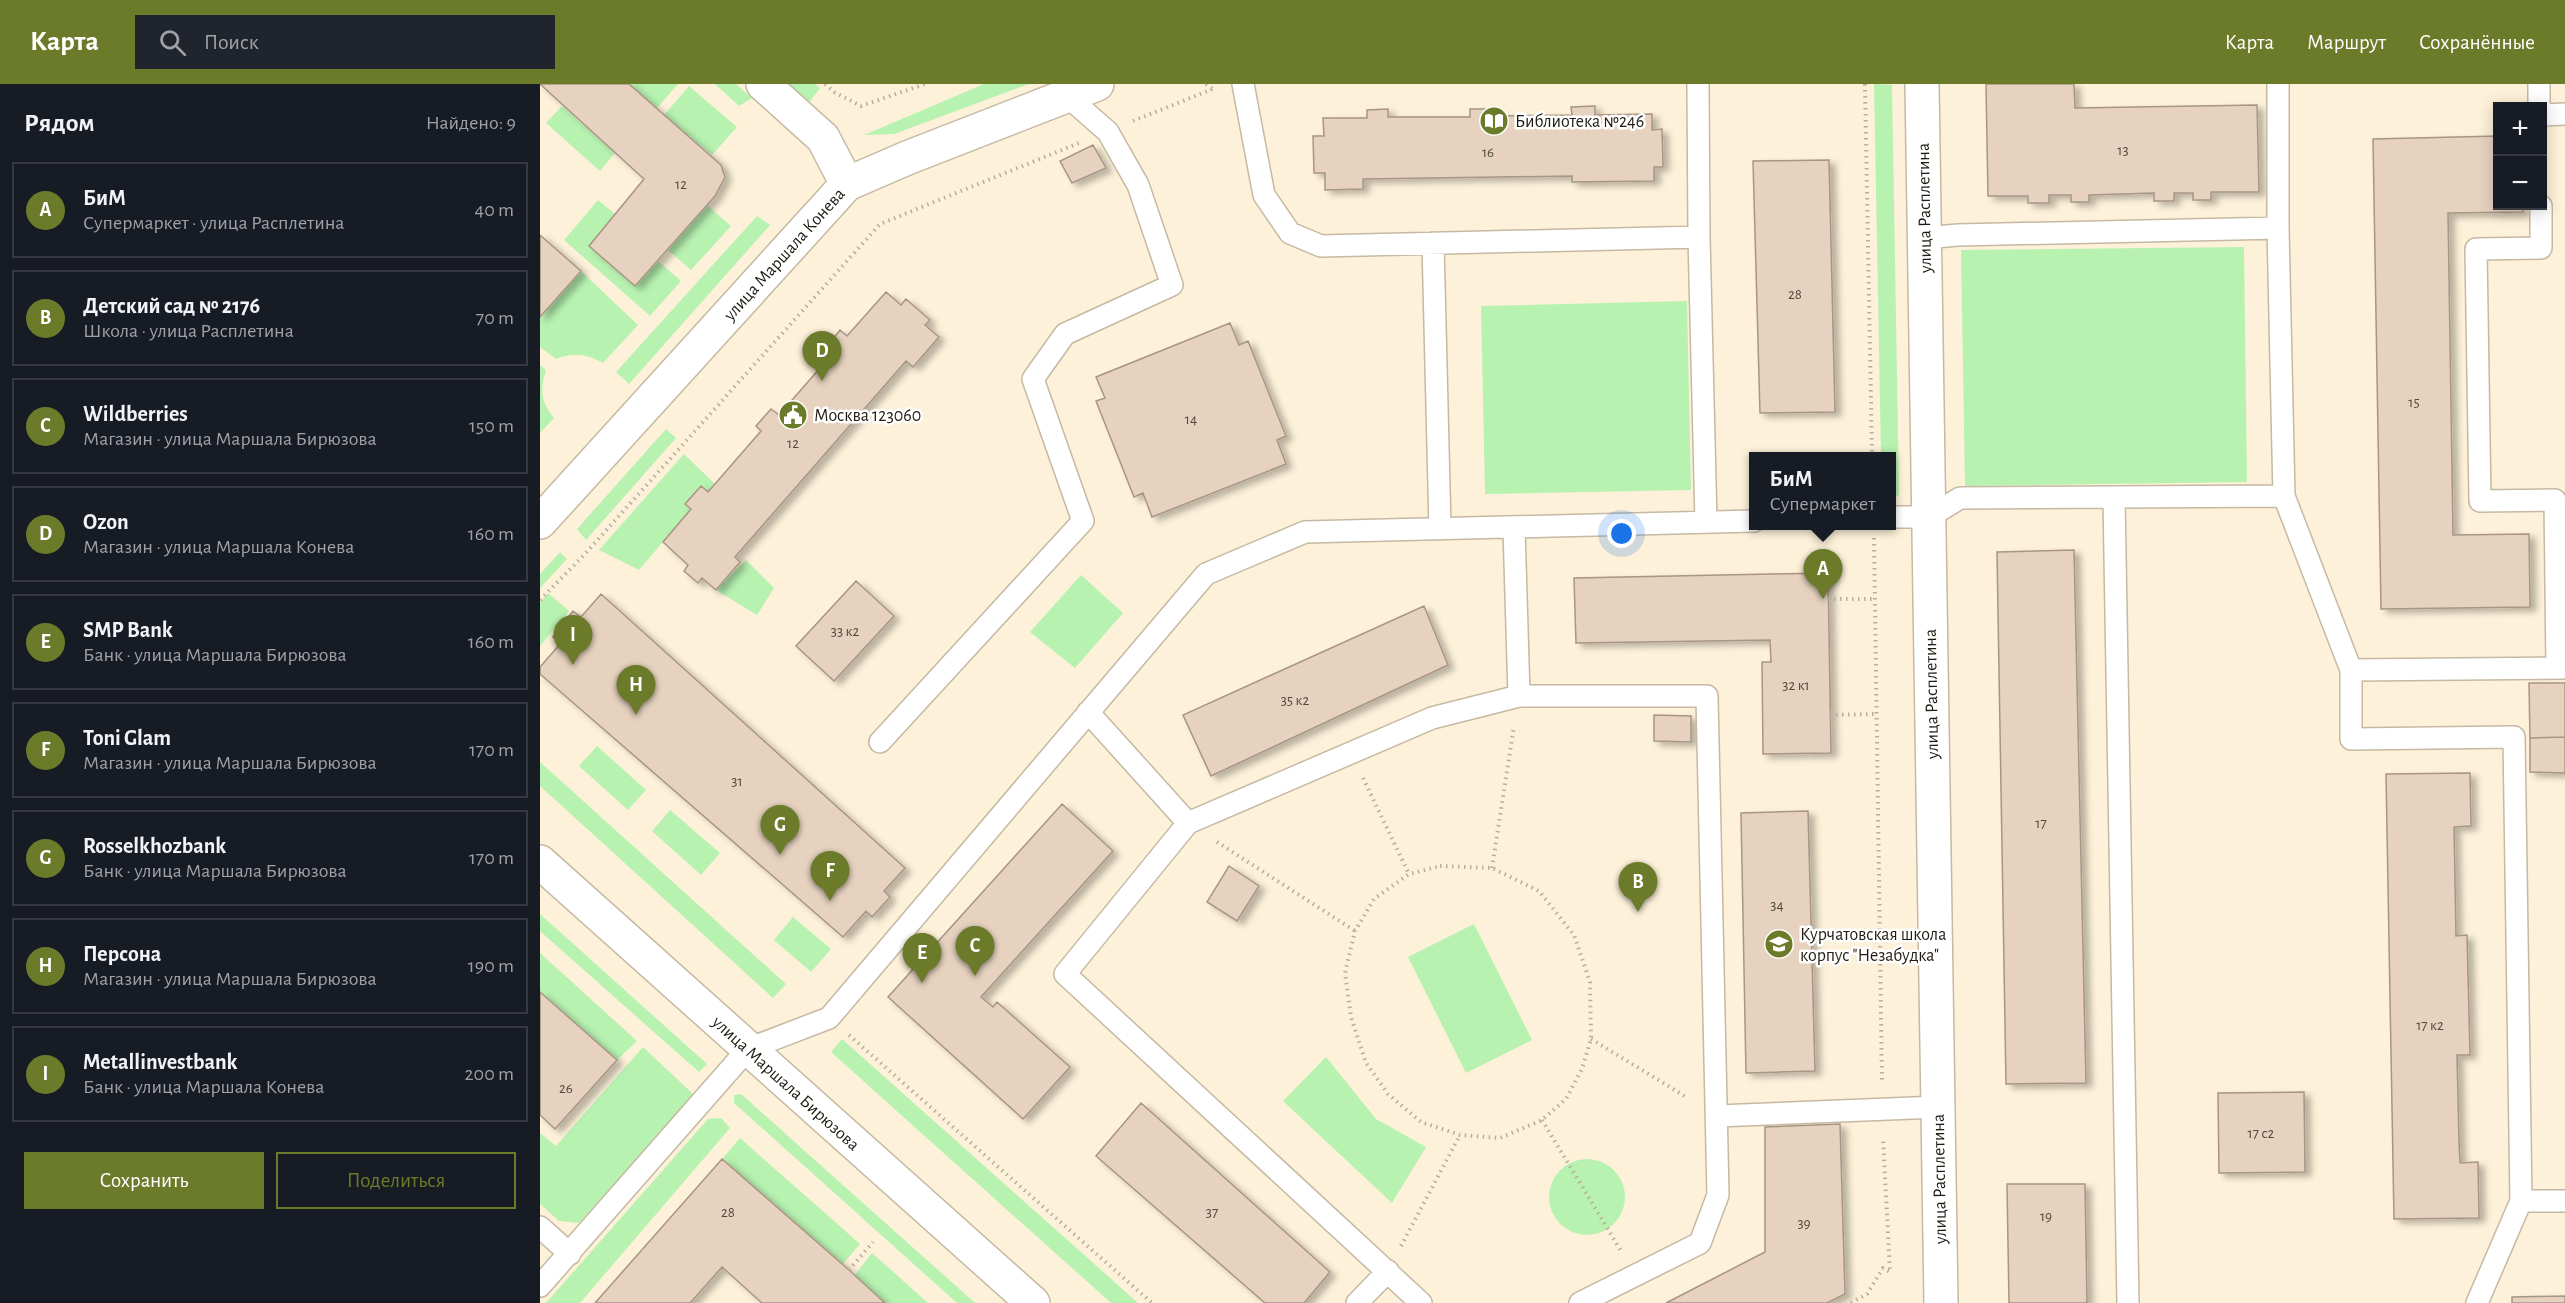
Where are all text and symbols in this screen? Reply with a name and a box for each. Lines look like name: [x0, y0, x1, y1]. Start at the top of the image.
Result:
search box: [135, 15, 555, 69]
icon: search: [156, 26, 189, 59]
text: Карта: [30, 28, 99, 56]
text: Поиск: [204, 31, 259, 53]
text: Карта: [2225, 32, 2274, 53]
text: Маршрут: [2307, 32, 2386, 53]
text: Сохранённые: [2419, 32, 2535, 53]
map controls: [2493, 102, 2547, 210]
button: +: [2493, 102, 2547, 156]
library icon: Библиотека №246: [1478, 105, 1510, 137]
text: Рядом: [24, 110, 95, 136]
place label: Библиотека №246: [1515, 112, 1644, 131]
text: Найдено: 9: [426, 113, 516, 133]
street label: улица Расплетина: [1915, 143, 1935, 274]
house number: 13: [2117, 143, 2129, 158]
house number: 16: [1482, 145, 1494, 160]
button: −: [2493, 156, 2547, 210]
house number: 12: [675, 177, 687, 192]
street label: улица Маршала Конева: [720, 185, 849, 325]
text: БиМ: [83, 187, 126, 209]
text: A: [40, 200, 52, 220]
text: 40 m: [475, 200, 514, 220]
text: Супермаркет · улица Расплетина: [83, 213, 345, 233]
house number: 28: [1788, 287, 1802, 302]
text: Детский сад № 2176: [83, 295, 260, 317]
text: B: [40, 308, 51, 328]
text: 70 m: [476, 308, 514, 328]
text: Школа · улица Расплетина: [83, 321, 294, 341]
pin: D: [802, 332, 842, 381]
house number: 15: [2408, 395, 2420, 410]
public building icon: Москва 123060: [777, 399, 809, 431]
text: Wildberries: [83, 403, 188, 425]
place label: Москва 123060: [814, 407, 921, 425]
house number: 14: [1185, 412, 1197, 427]
text: C: [40, 416, 51, 436]
text: 150 m: [469, 416, 514, 436]
text: Магазин · улица Маршала Бирюзова: [83, 429, 377, 449]
house number: 12: [787, 436, 799, 451]
popup: [1749, 452, 1896, 530]
text: БиМ: [1770, 468, 1813, 490]
text: Супермаркет: [1770, 494, 1875, 514]
text: Ozon: [83, 511, 129, 533]
your location: [1607, 519, 1636, 548]
text: D: [39, 524, 52, 544]
text: 160 m: [468, 524, 514, 544]
text: Магазин · улица Маршала Конева: [83, 537, 354, 557]
pin: A: [1804, 550, 1842, 599]
pin: I: [554, 616, 592, 665]
text: SMP Bank: [83, 619, 173, 641]
house number: 33 к2: [831, 624, 859, 639]
street label: улица Расплетина: [1922, 629, 1942, 760]
text: E: [40, 632, 51, 652]
text: 160 m: [468, 632, 514, 652]
text: Банк · улица Маршала Бирюзова: [83, 645, 347, 665]
pin: H: [616, 666, 656, 715]
house number: 32 к1: [1782, 678, 1810, 693]
house number: 35 к2: [1281, 693, 1309, 708]
text: Toni Glam: [83, 727, 171, 749]
text: F: [41, 740, 50, 760]
text: 170 m: [469, 740, 514, 760]
text: Магазин · улица Маршала Бирюзова: [83, 753, 377, 773]
house number: 31: [731, 774, 743, 789]
pin: G: [760, 806, 800, 855]
house number: 17: [2035, 816, 2047, 831]
text: Rosselkhozbank: [83, 835, 226, 857]
text: G: [40, 848, 51, 868]
text: 170 m: [469, 848, 514, 868]
pin: F: [810, 852, 850, 901]
text: Банк · улица Маршала Бирюзова: [83, 861, 347, 881]
pin: B: [1618, 862, 1658, 912]
house number: 34: [1770, 898, 1784, 913]
pin: C: [956, 926, 994, 976]
place label: Курчатовская школа корпус "Незабудка": [1800, 926, 1946, 965]
school or university icon: Курчатовская школа корпус "Незабудка": [1763, 928, 1795, 960]
pin: E: [902, 934, 941, 983]
text: Персона: [83, 943, 161, 965]
text: H: [39, 956, 52, 976]
text: 190 m: [468, 956, 514, 976]
text: Магазин · улица Маршала Бирюзова: [83, 969, 377, 989]
street label: улица Маршала Бирюзова: [708, 1012, 862, 1154]
house number: 17 к2: [2416, 1018, 2444, 1033]
text: Metallinvestbank: [83, 1051, 238, 1073]
text: I: [43, 1064, 48, 1084]
text: 200 m: [464, 1064, 514, 1084]
text: Банк · улица Маршала Конева: [83, 1077, 325, 1097]
house number: 26: [559, 1081, 573, 1096]
street label: улица Расплетина: [1930, 1114, 1950, 1245]
house number: 17 с2: [2248, 1126, 2275, 1141]
button: Сохранить: [24, 1152, 264, 1209]
button: Поделиться: [276, 1152, 516, 1209]
house number: 28: [721, 1205, 735, 1220]
house number: 37: [1206, 1205, 1218, 1220]
house number: 19: [2040, 1209, 2052, 1224]
house number: 39: [1797, 1216, 1811, 1231]

